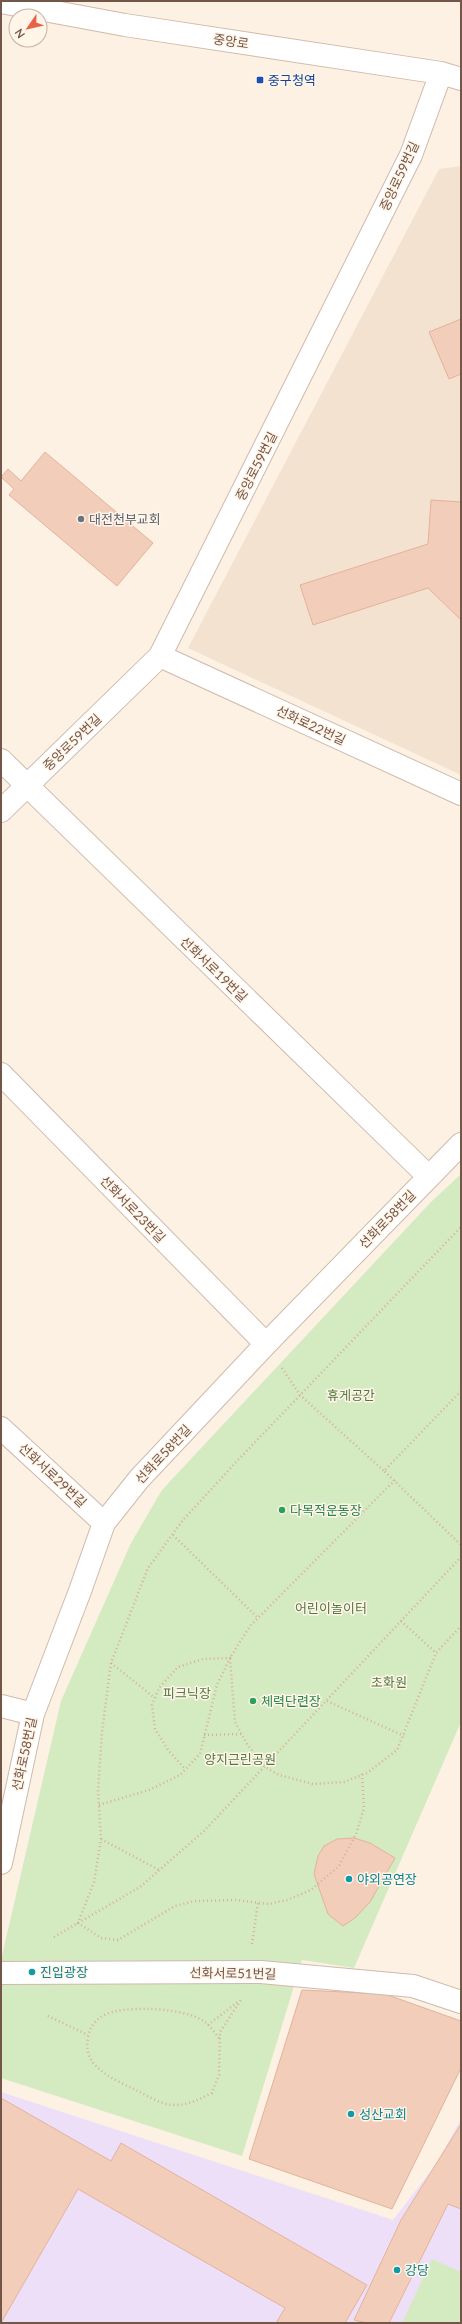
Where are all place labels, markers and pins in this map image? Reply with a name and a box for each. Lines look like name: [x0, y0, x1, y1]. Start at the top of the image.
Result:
place label: 중구청역: [268, 72, 316, 88]
marker: 중구청역: [255, 75, 265, 85]
place label: 대전천부교회: [89, 511, 161, 527]
marker: 대전천부교회: [76, 514, 86, 524]
place label: 다목적운동장: [290, 1502, 362, 1518]
marker: 다목적운동장: [277, 1505, 287, 1515]
place label: 체력단련장: [261, 1693, 321, 1709]
marker: 체력단련장: [248, 1696, 258, 1706]
place label: 야외공연장: [357, 1871, 417, 1887]
marker: 야외공연장: [344, 1874, 354, 1884]
place label: 진입광장: [40, 1964, 88, 1980]
marker: 진입광장: [27, 1967, 37, 1977]
place label: 성산교회: [359, 2106, 407, 2122]
marker: 성산교회: [346, 2109, 356, 2119]
place label: 강당: [405, 2262, 429, 2278]
marker: 강당: [392, 2265, 402, 2275]

